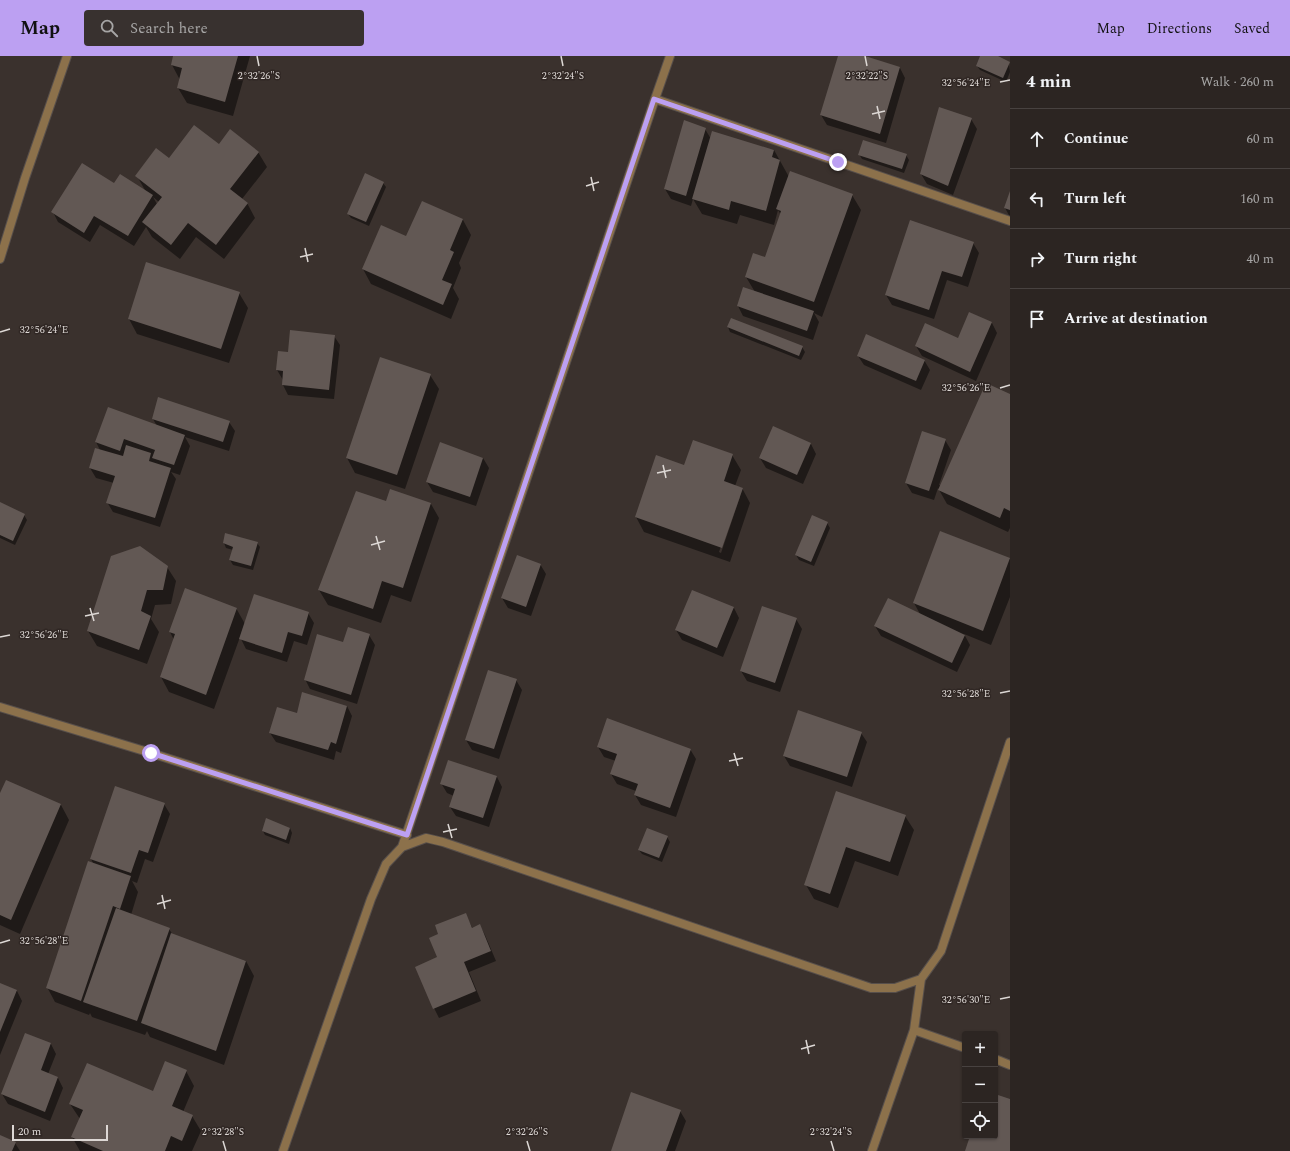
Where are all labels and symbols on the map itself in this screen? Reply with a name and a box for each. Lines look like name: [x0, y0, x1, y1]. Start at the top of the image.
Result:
text: 2°32'26"S: [238, 68, 280, 84]
text: 2°32'24"S: [542, 68, 584, 84]
text: 2°32'22"S: [846, 68, 888, 84]
text: 32°56'24"E: [942, 75, 990, 91]
route end: [829, 153, 847, 171]
text: 32°56'24"E: [20, 322, 68, 338]
text: 32°56'26"E: [942, 380, 990, 396]
text: 32°56'26"E: [20, 627, 68, 643]
text: 32°56'28"E: [942, 686, 990, 702]
route start: [142, 744, 160, 762]
text: 32°56'28"E: [20, 933, 68, 949]
text: 32°56'30"E: [942, 992, 990, 1008]
scale bar: [12, 1123, 108, 1142]
text: 2°32'28"S: [202, 1124, 244, 1140]
text: 2°32'26"S: [506, 1124, 548, 1140]
text: 2°32'24"S: [810, 1124, 852, 1140]

